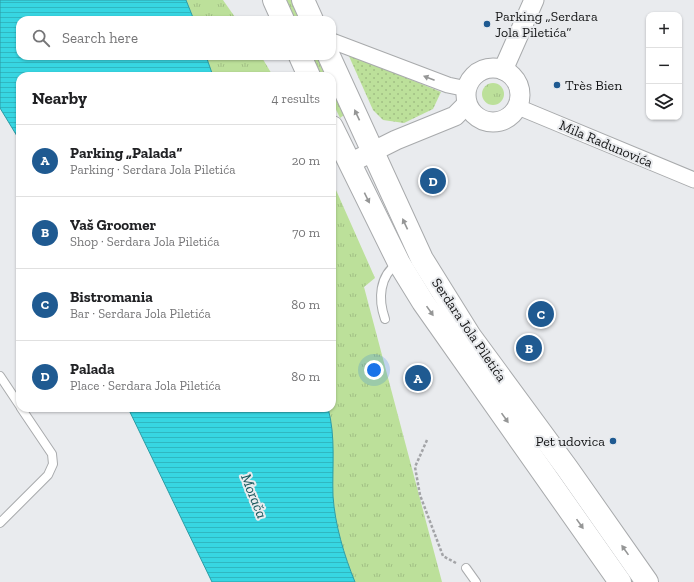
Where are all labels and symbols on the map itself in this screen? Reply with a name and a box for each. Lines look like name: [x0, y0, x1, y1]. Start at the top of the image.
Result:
place label: Parking „Serdara Jola Piletića“: [495, 8, 598, 41]
marker: Parking „Serdara Jola Piletića“: [482, 19, 492, 29]
one-way arrow: [423, 75, 435, 81]
place label: Très Bien: [565, 77, 622, 94]
marker: Très Bien: [552, 80, 562, 90]
one-way arrow: [354, 110, 360, 121]
street label: Mila Radunovića: [557, 117, 656, 171]
pin: D: [420, 166, 446, 196]
one-way arrow: [364, 192, 370, 204]
one-way arrow: [402, 218, 408, 229]
street label: Serdara Jola Piletića: [428, 275, 510, 385]
pin: C: [528, 299, 554, 329]
one-way arrow: [426, 306, 434, 317]
pin: B: [516, 333, 542, 363]
your location: [364, 360, 384, 380]
pin: A: [405, 363, 431, 393]
one-way arrow: [501, 413, 509, 423]
place label: Pet udovica: [536, 433, 605, 450]
marker: Pet udovica: [608, 436, 618, 446]
water label: Morača: [237, 471, 271, 521]
one-way arrow: [576, 519, 584, 529]
one-way arrow: [621, 545, 629, 555]

